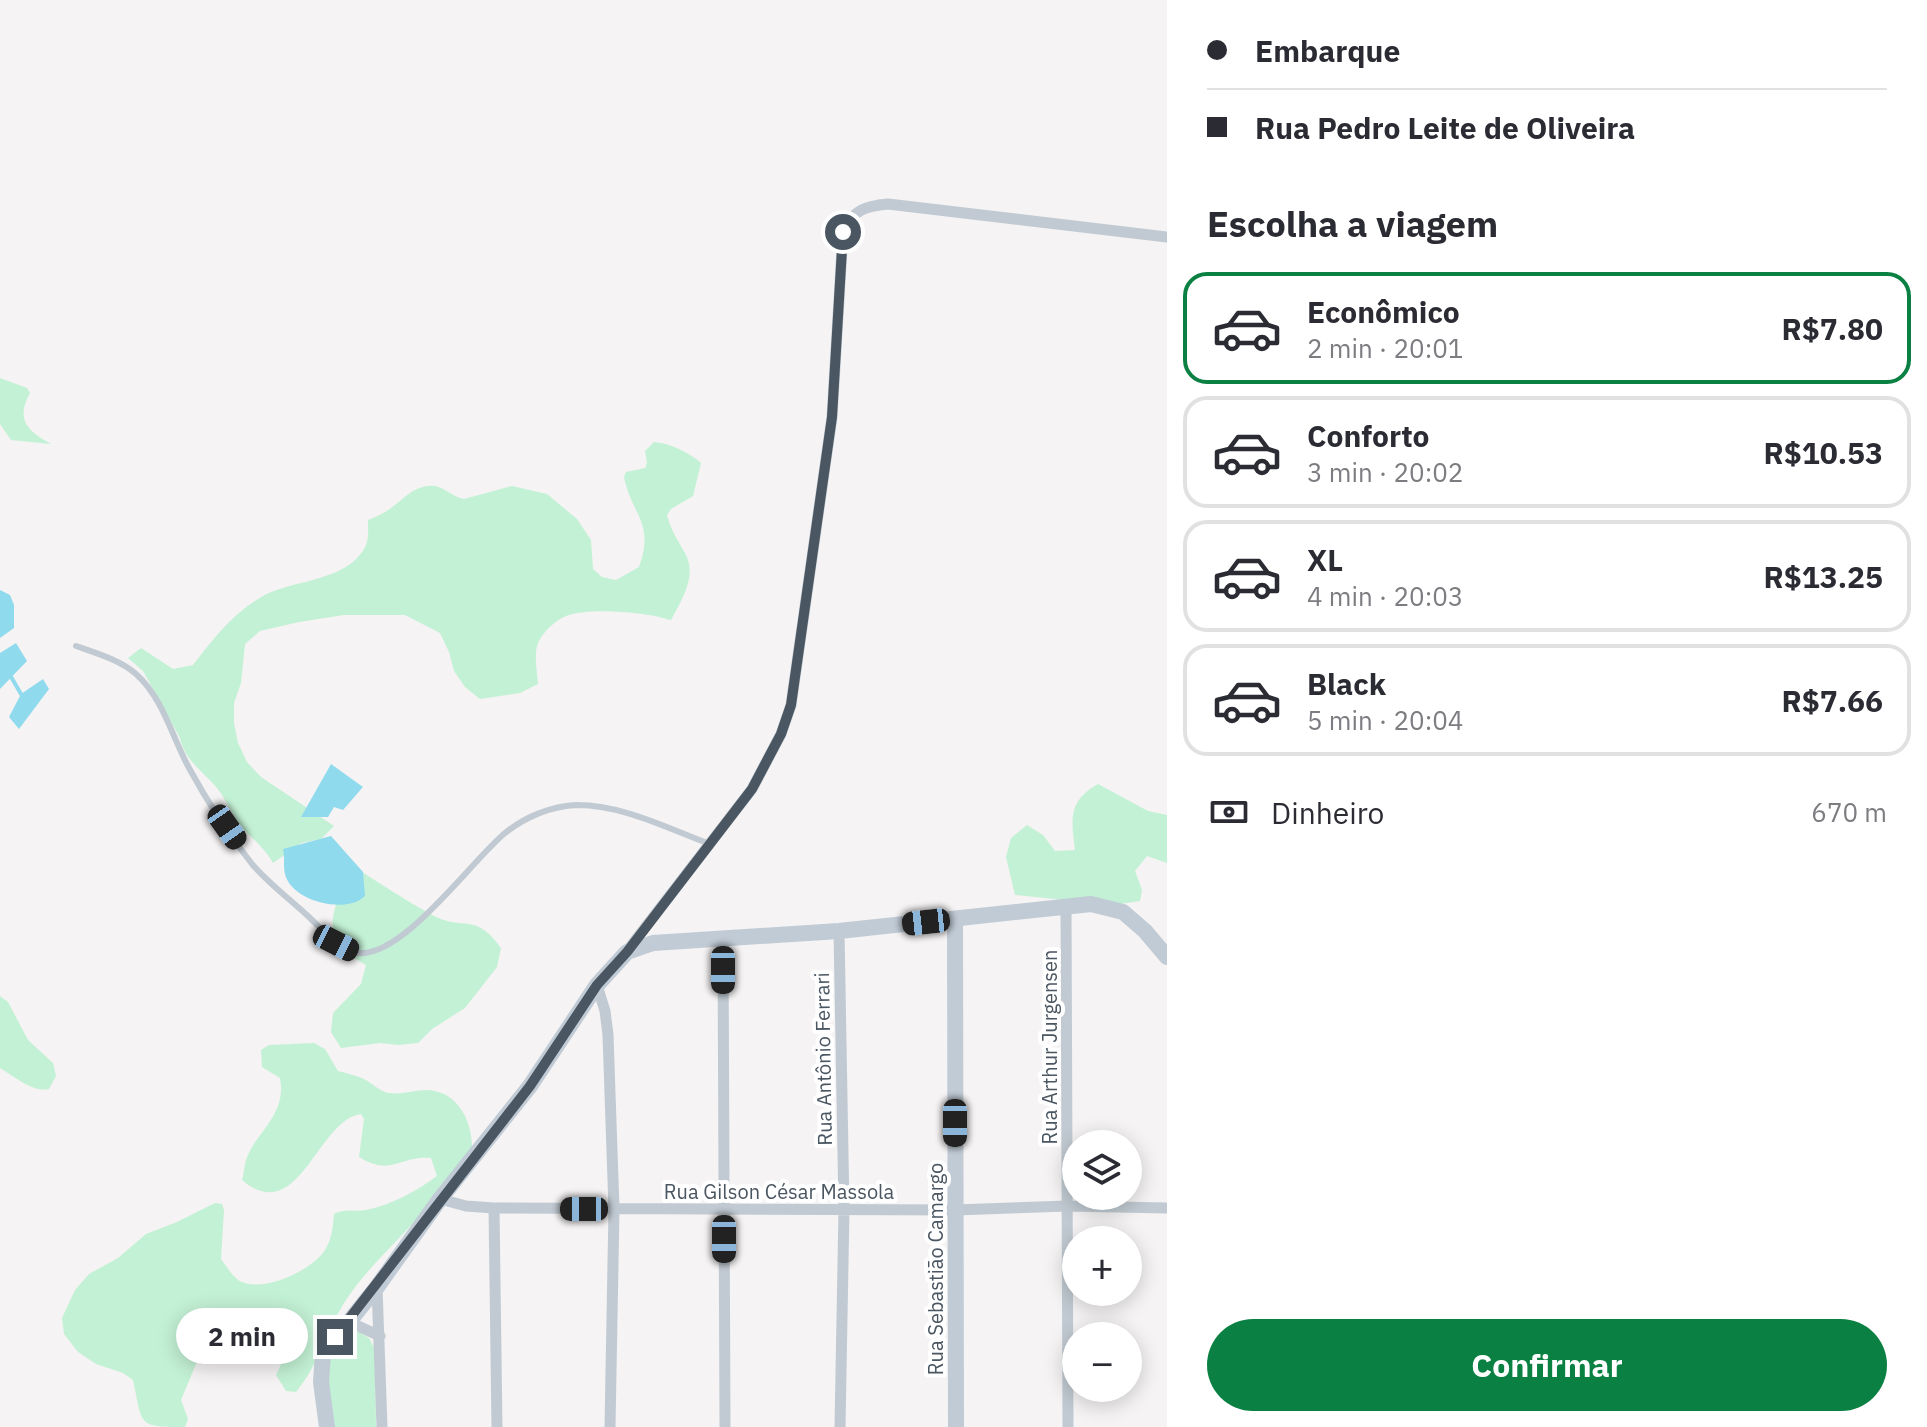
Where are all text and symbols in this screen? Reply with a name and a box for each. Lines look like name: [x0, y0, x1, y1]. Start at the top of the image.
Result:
text: Embarque: [1255, 31, 1400, 70]
text: Rua Pedro Leite de Oliveira: [1255, 108, 1635, 147]
text: Escolha a viagem: [1207, 200, 1498, 247]
route start: [825, 214, 861, 250]
icon: car: [1211, 292, 1283, 364]
text: Econômico: [1307, 292, 1460, 331]
text: R$7.80: [1781, 309, 1883, 348]
text: 2 min · 20:01: [1307, 331, 1463, 365]
icon: car: [1211, 416, 1283, 488]
text: Conforto: [1307, 416, 1430, 455]
text: R$10.53: [1763, 433, 1883, 472]
text: 3 min · 20:02: [1307, 455, 1463, 489]
icon: car: [1211, 540, 1283, 612]
text: XL: [1307, 540, 1343, 579]
text: R$13.25: [1763, 557, 1883, 596]
text: 4 min · 20:03: [1307, 579, 1463, 613]
icon: car: [1211, 664, 1283, 736]
text: Black: [1307, 664, 1386, 703]
text: R$7.66: [1781, 681, 1883, 720]
text: 5 min · 20:04: [1307, 703, 1463, 737]
icon: cash: [1207, 790, 1251, 834]
text: Dinheiro: [1271, 793, 1384, 832]
text: 670 m: [1811, 795, 1887, 829]
car: [203, 800, 251, 854]
car: [901, 908, 951, 936]
car: [309, 921, 363, 965]
car: [711, 946, 735, 994]
street label: Rua Arthur Jurgensen: [1036, 950, 1063, 1144]
street label: Rua Antônio Ferrari: [808, 972, 838, 1146]
car: [943, 1099, 967, 1147]
map controls: [1062, 1130, 1142, 1402]
button: layers: [1062, 1130, 1142, 1210]
street label: Rua Sebastião Camargo: [922, 1163, 949, 1375]
street label: Rua Gilson César Massola: [664, 1178, 895, 1205]
car: [560, 1197, 608, 1221]
car: [712, 1215, 736, 1263]
button: +: [1062, 1226, 1142, 1306]
callout: 2 min: [175, 1309, 307, 1365]
text: 2 min: [208, 1319, 276, 1353]
route end: [317, 1319, 353, 1355]
button: Confirmar: [1207, 1319, 1887, 1411]
button: −: [1062, 1322, 1142, 1402]

